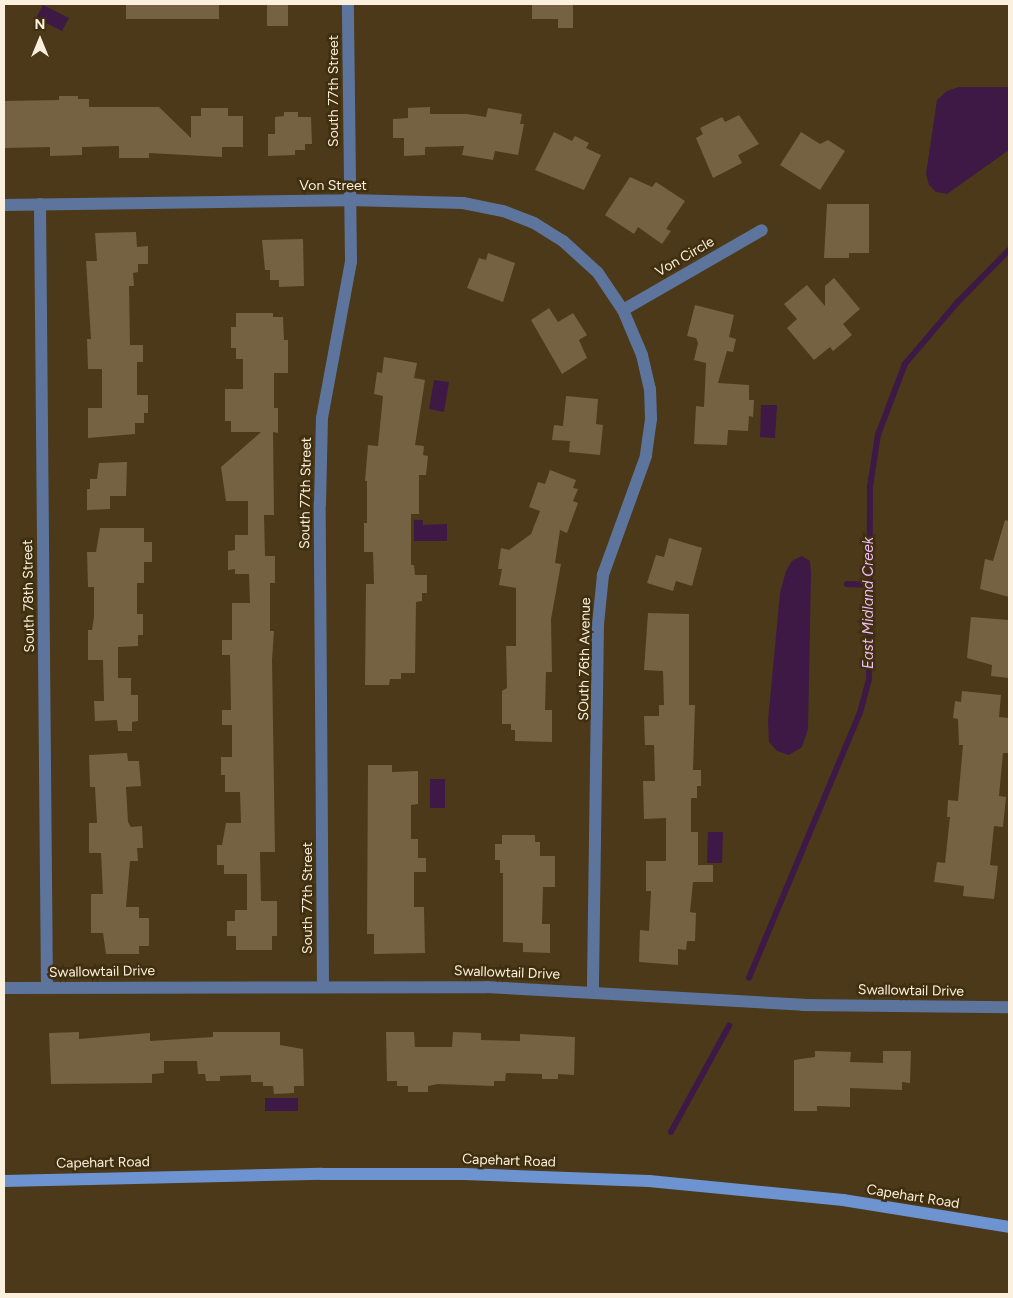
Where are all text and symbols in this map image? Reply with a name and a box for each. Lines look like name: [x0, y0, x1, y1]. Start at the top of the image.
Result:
north arrow: [15, 15, 65, 65]
text: N: [35, 16, 45, 33]
street label: South 77th Street: [326, 35, 342, 147]
street label: Von Street: [299, 178, 367, 194]
street label: Von Circle: [653, 233, 717, 281]
street label: South 77th Street: [297, 437, 315, 549]
water label: East Midland Creek: [860, 537, 878, 669]
street label: South 78th Street: [20, 539, 38, 653]
street label: SOuth 76th Avenue: [576, 597, 594, 721]
street label: South 77th Street: [300, 842, 316, 954]
street label: Swallowtail Drive: [49, 963, 155, 981]
street label: Swallowtail Drive: [454, 963, 560, 983]
street label: Swallowtail Drive: [858, 982, 964, 1000]
street label: Capehart Road: [462, 1151, 556, 1171]
street label: Capehart Road: [56, 1154, 150, 1172]
street label: Capehart Road: [865, 1181, 961, 1213]

